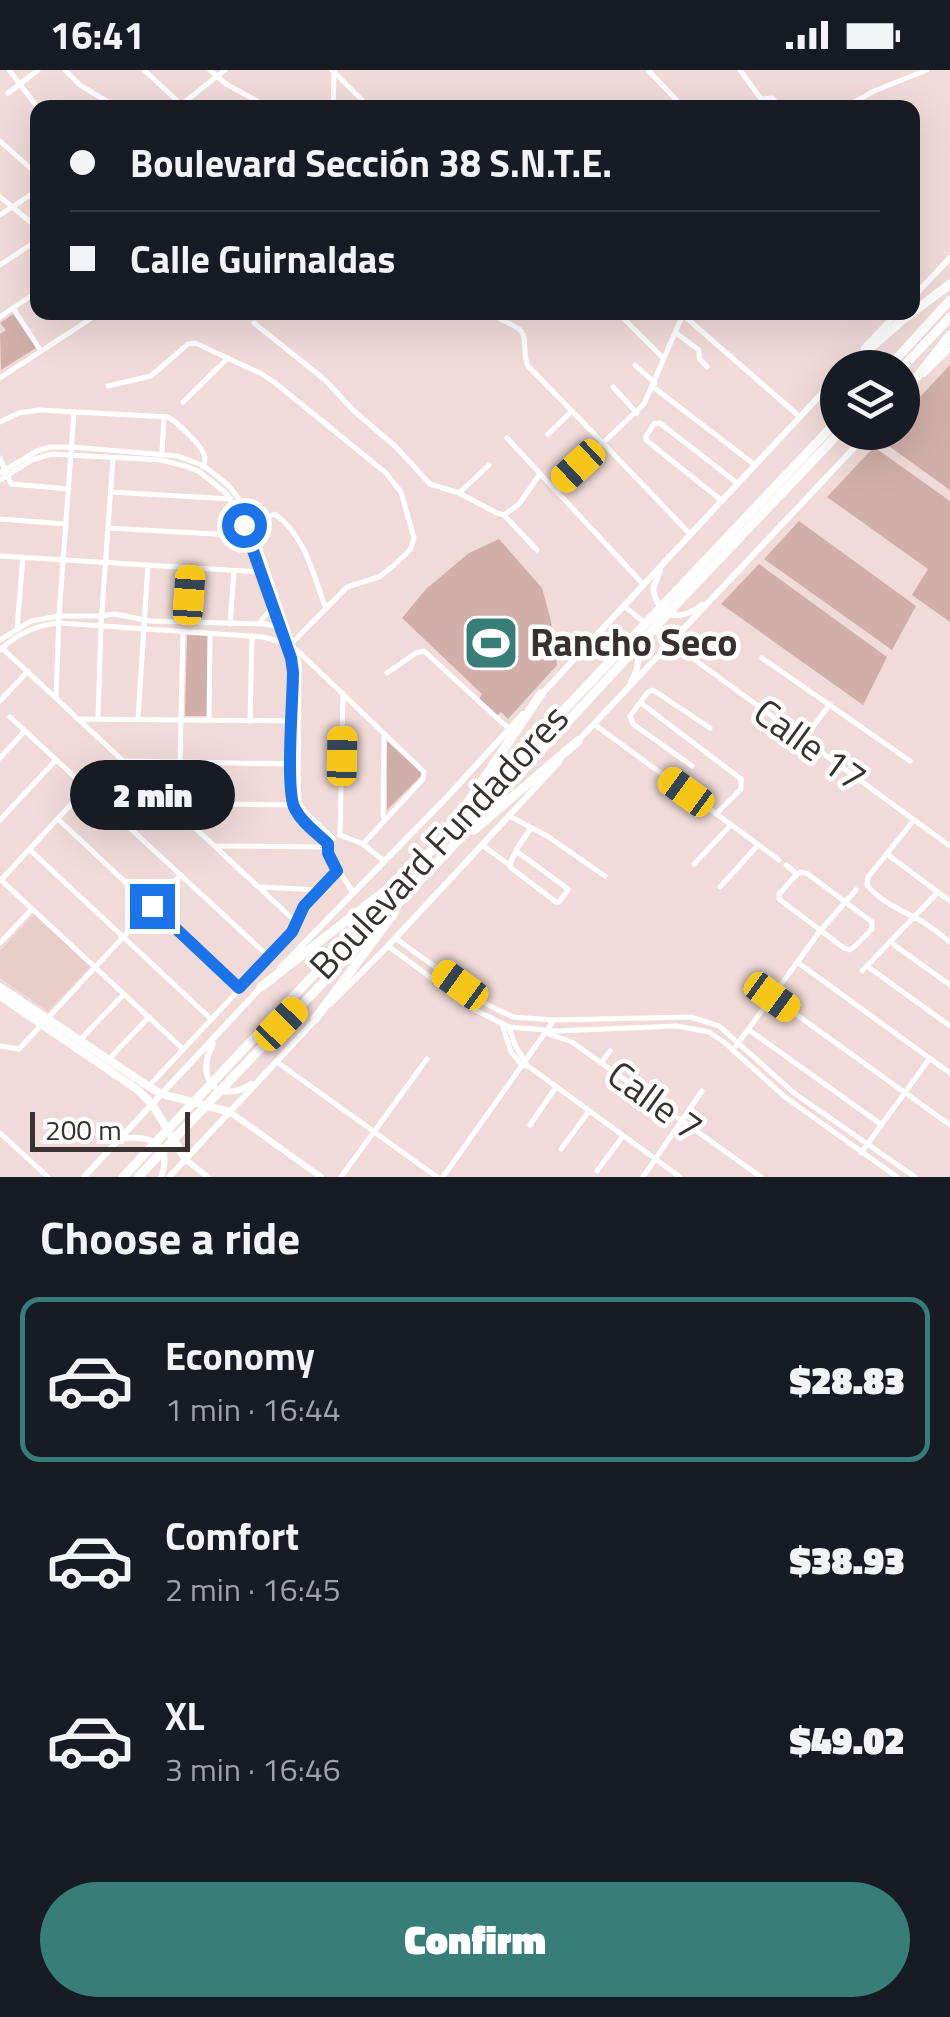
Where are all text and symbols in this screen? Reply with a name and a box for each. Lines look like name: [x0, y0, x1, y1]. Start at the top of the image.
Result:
text: 16:41: [50, 6, 145, 64]
text: Boulevard Sección 38 S.N.T.E.: [130, 134, 612, 192]
text: Calle Guirnaldas: [130, 230, 395, 288]
map controls: [820, 350, 920, 450]
button: layers: [820, 350, 920, 450]
car: [546, 435, 610, 497]
route start: [222, 503, 267, 548]
car: [172, 564, 206, 626]
sports icon: Rancho Seco: [461, 613, 521, 673]
place label: Rancho Seco: [530, 613, 737, 671]
street label: Calle 17: [742, 683, 879, 805]
street label: Boulevard Fundadores: [295, 691, 582, 992]
car: [326, 726, 358, 786]
callout: 2 min: [70, 761, 234, 831]
car: [653, 762, 719, 822]
text: 2 min: [113, 771, 192, 819]
route end: [130, 884, 175, 929]
car: [427, 955, 493, 1015]
car: [739, 967, 805, 1027]
car: [249, 992, 313, 1056]
street label: Calle 7: [596, 1046, 716, 1155]
scale bar: [30, 1107, 190, 1152]
text: 200 m: [45, 1108, 122, 1151]
text: Choose a ride: [40, 1203, 300, 1271]
text: Economy: [165, 1327, 315, 1385]
icon: car: [45, 1335, 135, 1425]
text: $28.83: [790, 1351, 905, 1409]
text: 1 min · 16:44: [165, 1385, 341, 1433]
text: Comfort: [165, 1507, 299, 1565]
icon: car: [45, 1515, 135, 1605]
text: $38.93: [790, 1531, 905, 1589]
text: 2 min · 16:45: [165, 1565, 341, 1613]
text: XL: [165, 1687, 205, 1745]
icon: car: [45, 1695, 135, 1785]
text: $49.02: [790, 1711, 905, 1769]
text: 3 min · 16:46: [165, 1745, 341, 1793]
button: Confirm: [40, 1882, 910, 1997]

